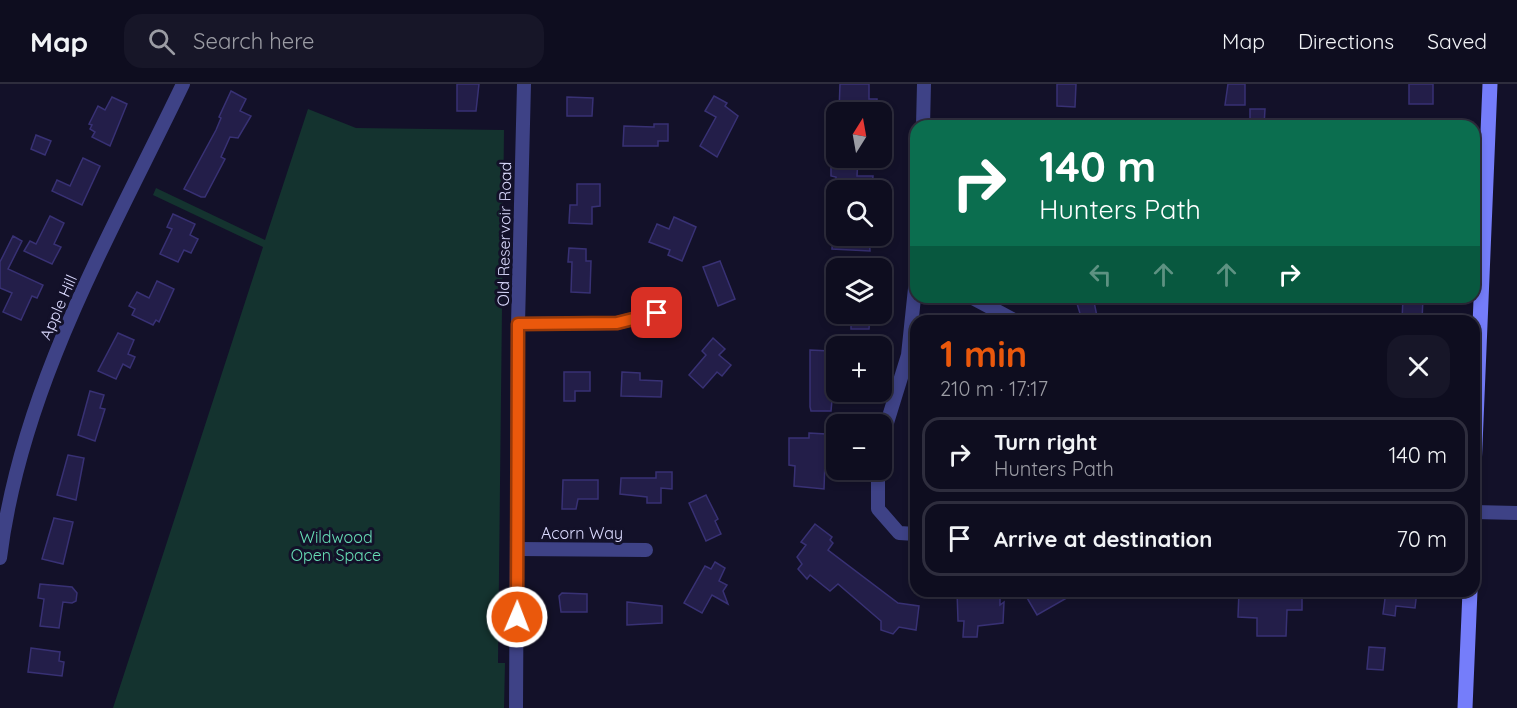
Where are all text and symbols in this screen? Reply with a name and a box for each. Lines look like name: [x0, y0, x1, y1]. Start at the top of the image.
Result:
search box: [124, 14, 544, 68]
text: Map: [30, 24, 88, 59]
icon: search: [145, 25, 178, 58]
text: Search here: [193, 27, 315, 55]
text: Map: [1222, 28, 1265, 54]
text: Directions: [1298, 28, 1394, 54]
text: Saved: [1427, 28, 1487, 54]
north arrow: [826, 102, 892, 168]
map controls: [826, 102, 892, 480]
text: 140 m: [1039, 140, 1156, 193]
icon: right: [940, 144, 1018, 222]
street label: Old Reservoir Road: [493, 161, 515, 307]
button: search: [826, 180, 892, 246]
text: Hunters Path: [1039, 192, 1201, 226]
button: layers: [826, 258, 892, 324]
icon: left: [1084, 258, 1117, 291]
icon: ahead: [1147, 258, 1180, 291]
icon: ahead: [1210, 258, 1243, 291]
icon: right: [1273, 258, 1306, 291]
street label: Apple Hill: [35, 271, 81, 343]
pin: [631, 287, 682, 338]
icon: arrive: [640, 296, 673, 329]
text: 1 min: [940, 331, 1027, 376]
button: close: [1387, 335, 1450, 398]
button: +: [826, 336, 892, 402]
text: 210 m · 17:17: [940, 376, 1048, 401]
button: −: [826, 414, 892, 480]
text: Turn right: [994, 428, 1098, 456]
icon: right: [943, 438, 976, 471]
text: 140 m: [1388, 441, 1447, 469]
text: Hunters Path: [994, 456, 1114, 481]
icon: arrive: [943, 522, 976, 555]
street label: Acorn Way: [541, 523, 623, 543]
text: Arrive at destination: [994, 525, 1212, 553]
text: 70 m: [1397, 525, 1447, 553]
park label: Wildwood Open Space: [291, 527, 381, 565]
position arrow: [485, 585, 549, 649]

